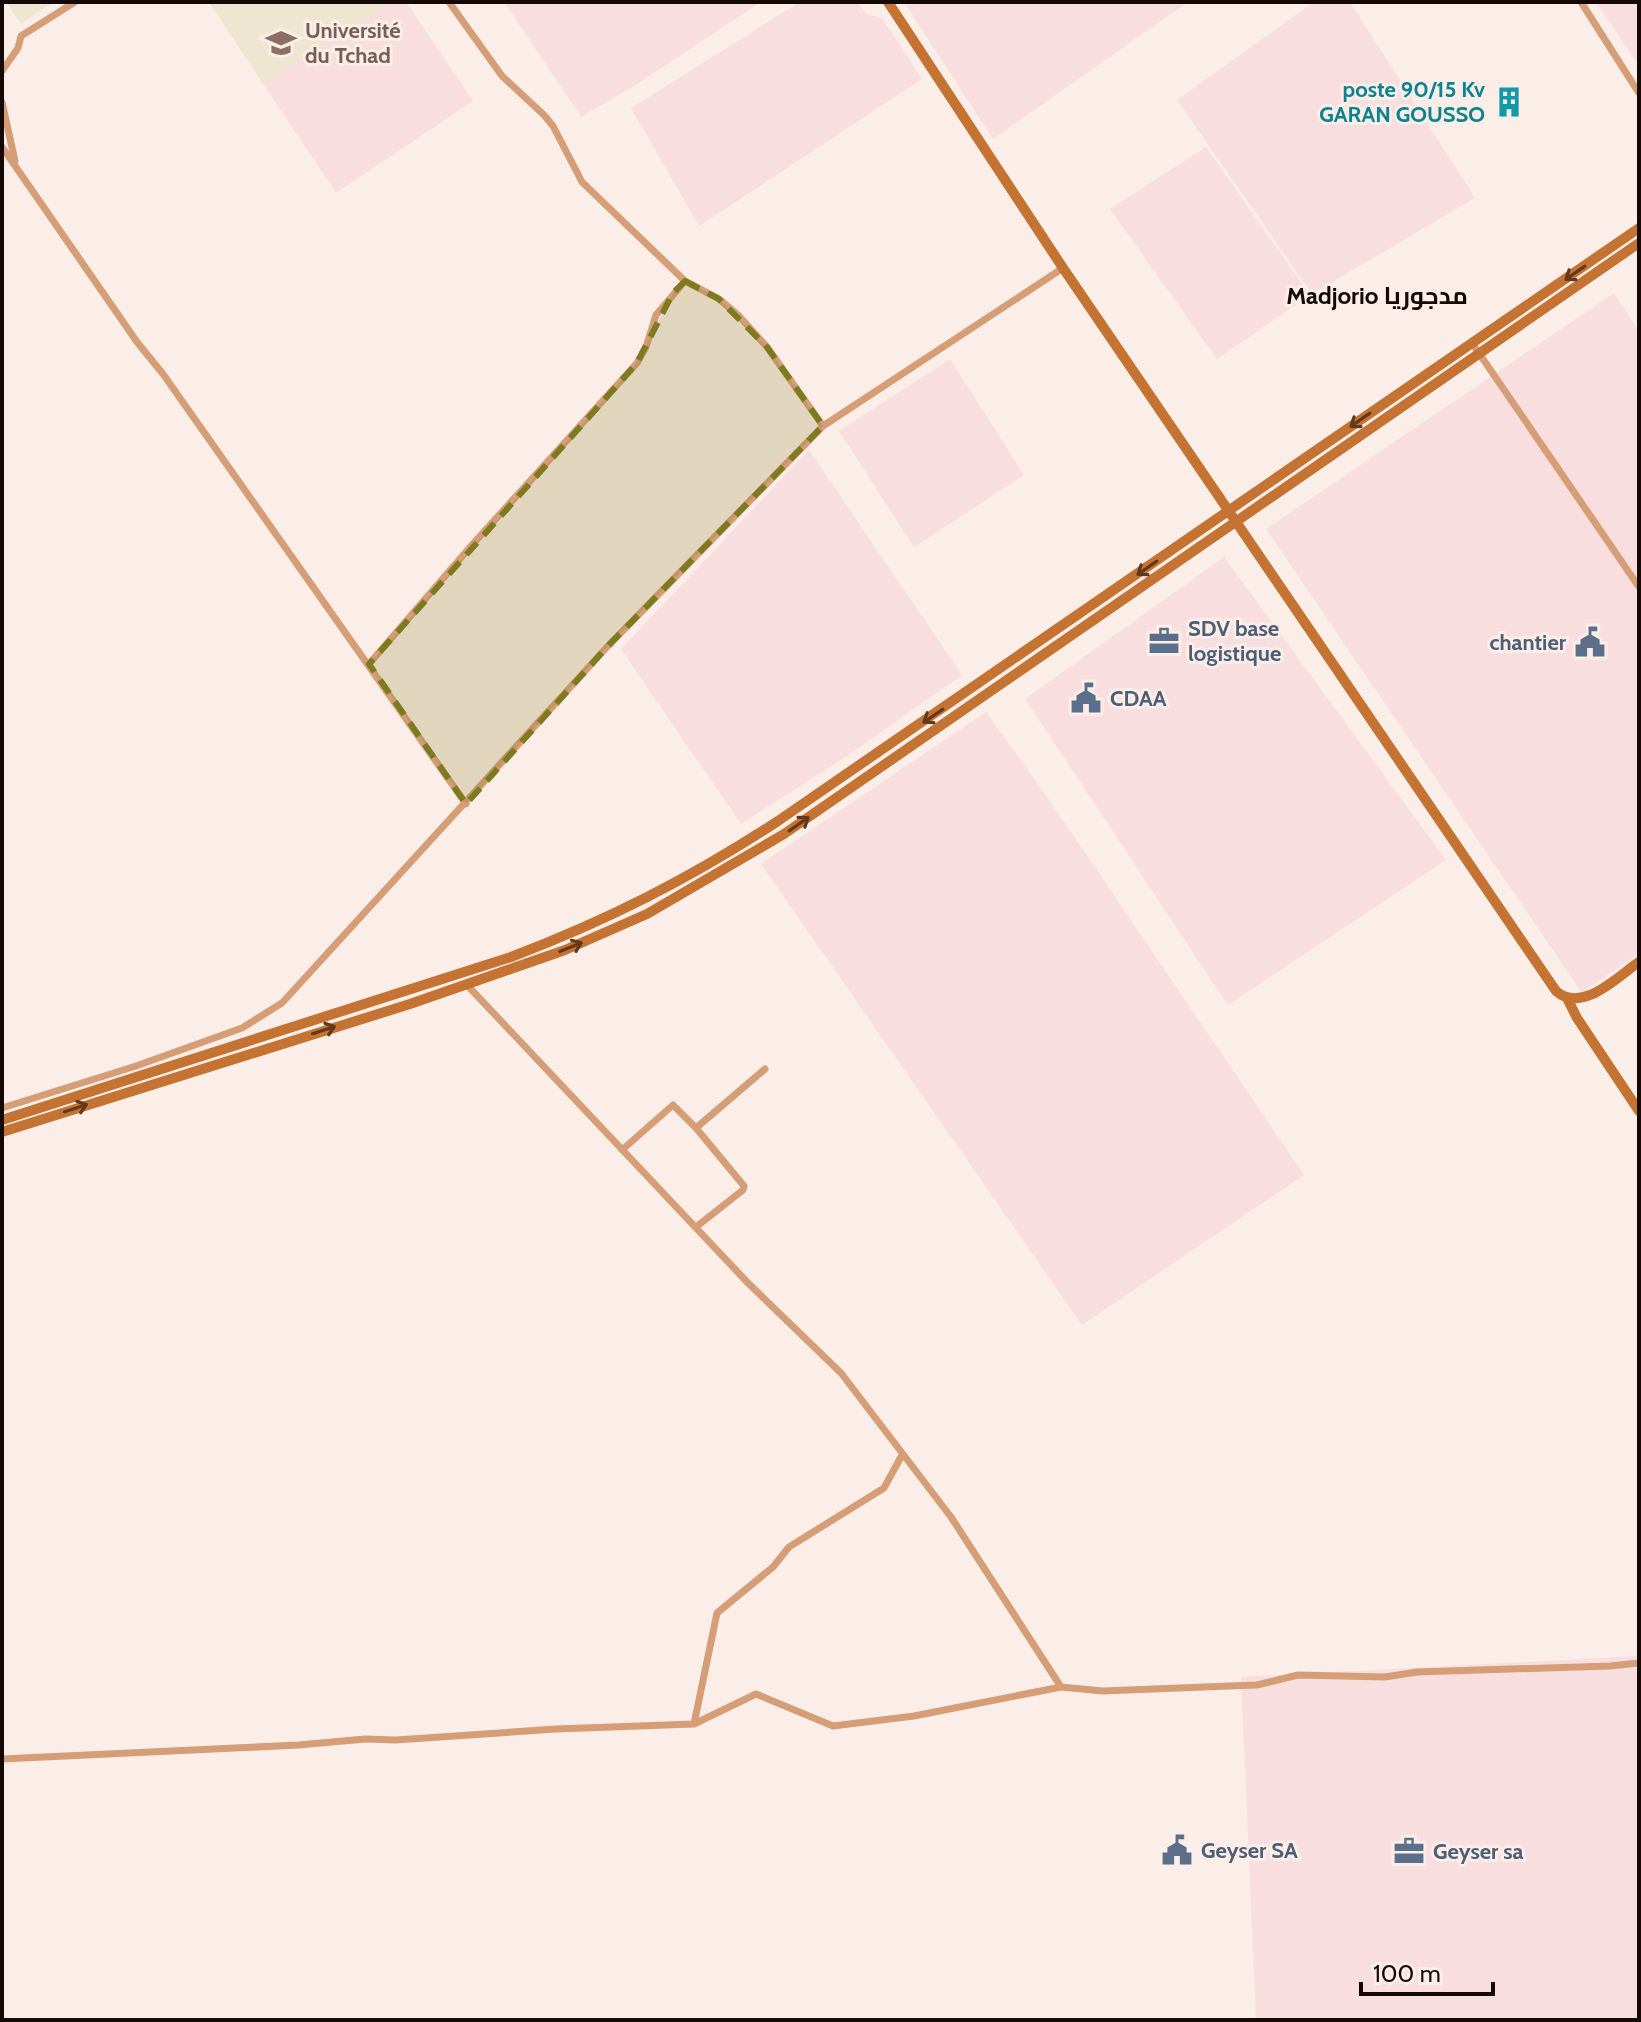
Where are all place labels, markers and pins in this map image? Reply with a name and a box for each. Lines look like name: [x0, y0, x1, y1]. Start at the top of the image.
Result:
place label: Université du Tchad: [305, 17, 401, 69]
school or university icon: Université du Tchad: [264, 26, 298, 60]
place label: poste 90/15 Kv GARAN GOUSSO: [1319, 76, 1485, 128]
building icon: poste 90/15 Kv GARAN GOUSSO: [1492, 85, 1526, 119]
place label: SDV base logistique: [1188, 615, 1281, 667]
office icon: SDV base logistique: [1147, 624, 1181, 658]
public building icon: chantier: [1573, 625, 1607, 659]
place label: chantier: [1489, 629, 1567, 656]
public building icon: CDAA: [1069, 681, 1103, 715]
place label: CDAA: [1110, 685, 1167, 712]
public building icon: Geyser SA: [1160, 1833, 1194, 1867]
office icon: Geyser sa: [1392, 1834, 1426, 1868]
place label: Geyser SA: [1201, 1837, 1298, 1864]
place label: Geyser sa: [1433, 1838, 1524, 1865]

